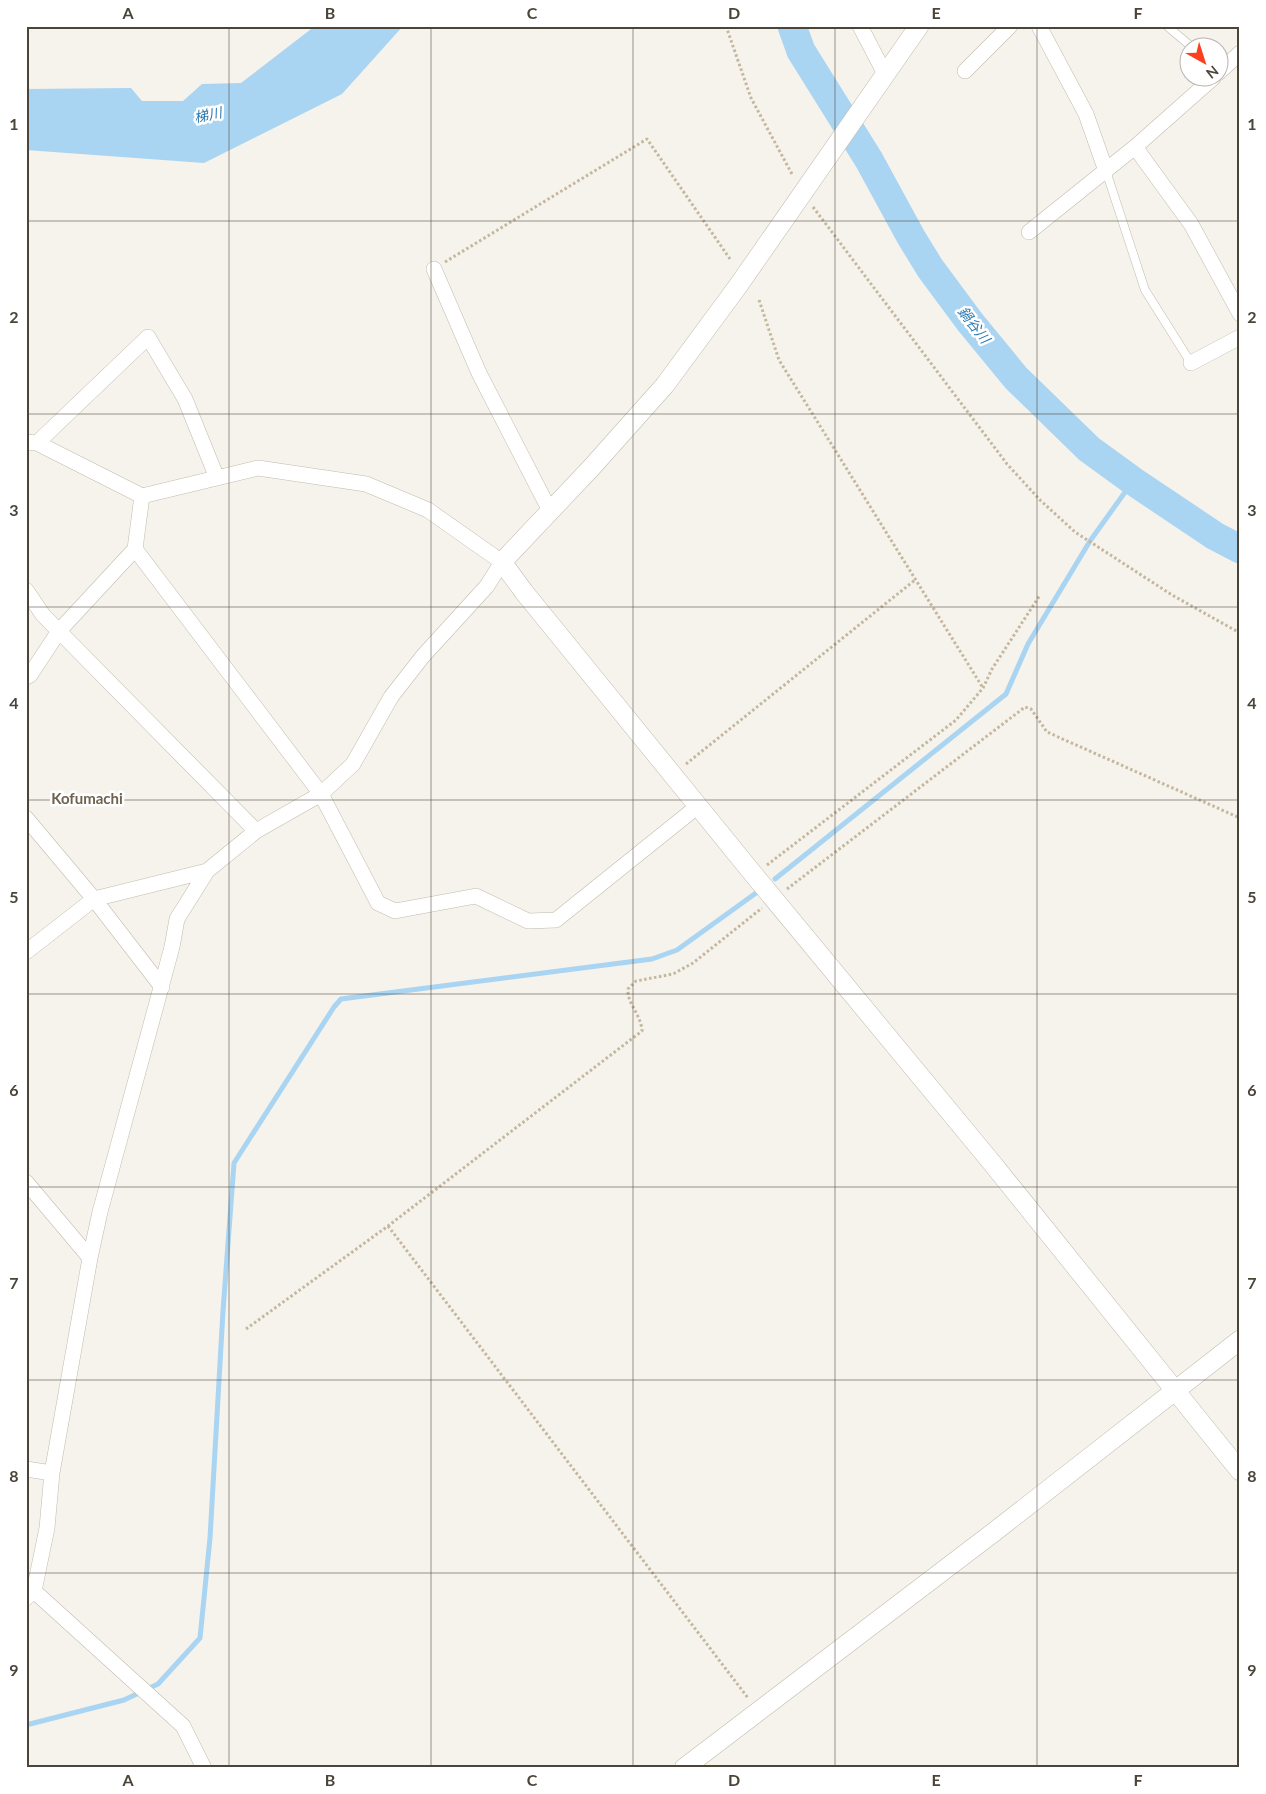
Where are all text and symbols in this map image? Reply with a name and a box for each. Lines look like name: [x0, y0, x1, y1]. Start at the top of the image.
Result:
text: A: [121, 3, 134, 22]
text: B: [325, 3, 335, 22]
text: C: [527, 3, 538, 22]
text: D: [728, 3, 740, 22]
text: E: [931, 3, 941, 22]
text: F: [1133, 3, 1143, 22]
north arrow: [1178, 38, 1228, 88]
text: N: [1203, 62, 1222, 82]
water label: 梯川: [192, 103, 225, 126]
text: 1: [9, 114, 19, 133]
text: 1: [1247, 114, 1257, 133]
water label: 鍋谷川: [955, 303, 995, 348]
text: 2: [9, 307, 19, 326]
text: 2: [1247, 307, 1257, 326]
text: 3: [9, 500, 19, 519]
text: 3: [1247, 500, 1257, 519]
text: 4: [9, 693, 19, 712]
text: 4: [1247, 693, 1257, 712]
district label: Kofumachi: [51, 789, 123, 807]
text: 5: [9, 887, 19, 906]
text: 5: [1247, 887, 1257, 906]
text: 6: [9, 1080, 19, 1099]
text: 6: [1247, 1080, 1257, 1099]
text: 7: [9, 1273, 19, 1292]
text: 7: [1247, 1273, 1257, 1292]
text: 8: [9, 1466, 19, 1485]
text: 8: [1247, 1466, 1257, 1485]
text: 9: [9, 1660, 19, 1679]
text: 9: [1247, 1660, 1257, 1679]
text: A: [121, 1770, 134, 1789]
text: B: [325, 1770, 335, 1789]
text: C: [527, 1770, 538, 1789]
text: D: [728, 1770, 740, 1789]
text: E: [931, 1770, 941, 1789]
text: F: [1133, 1770, 1143, 1789]

